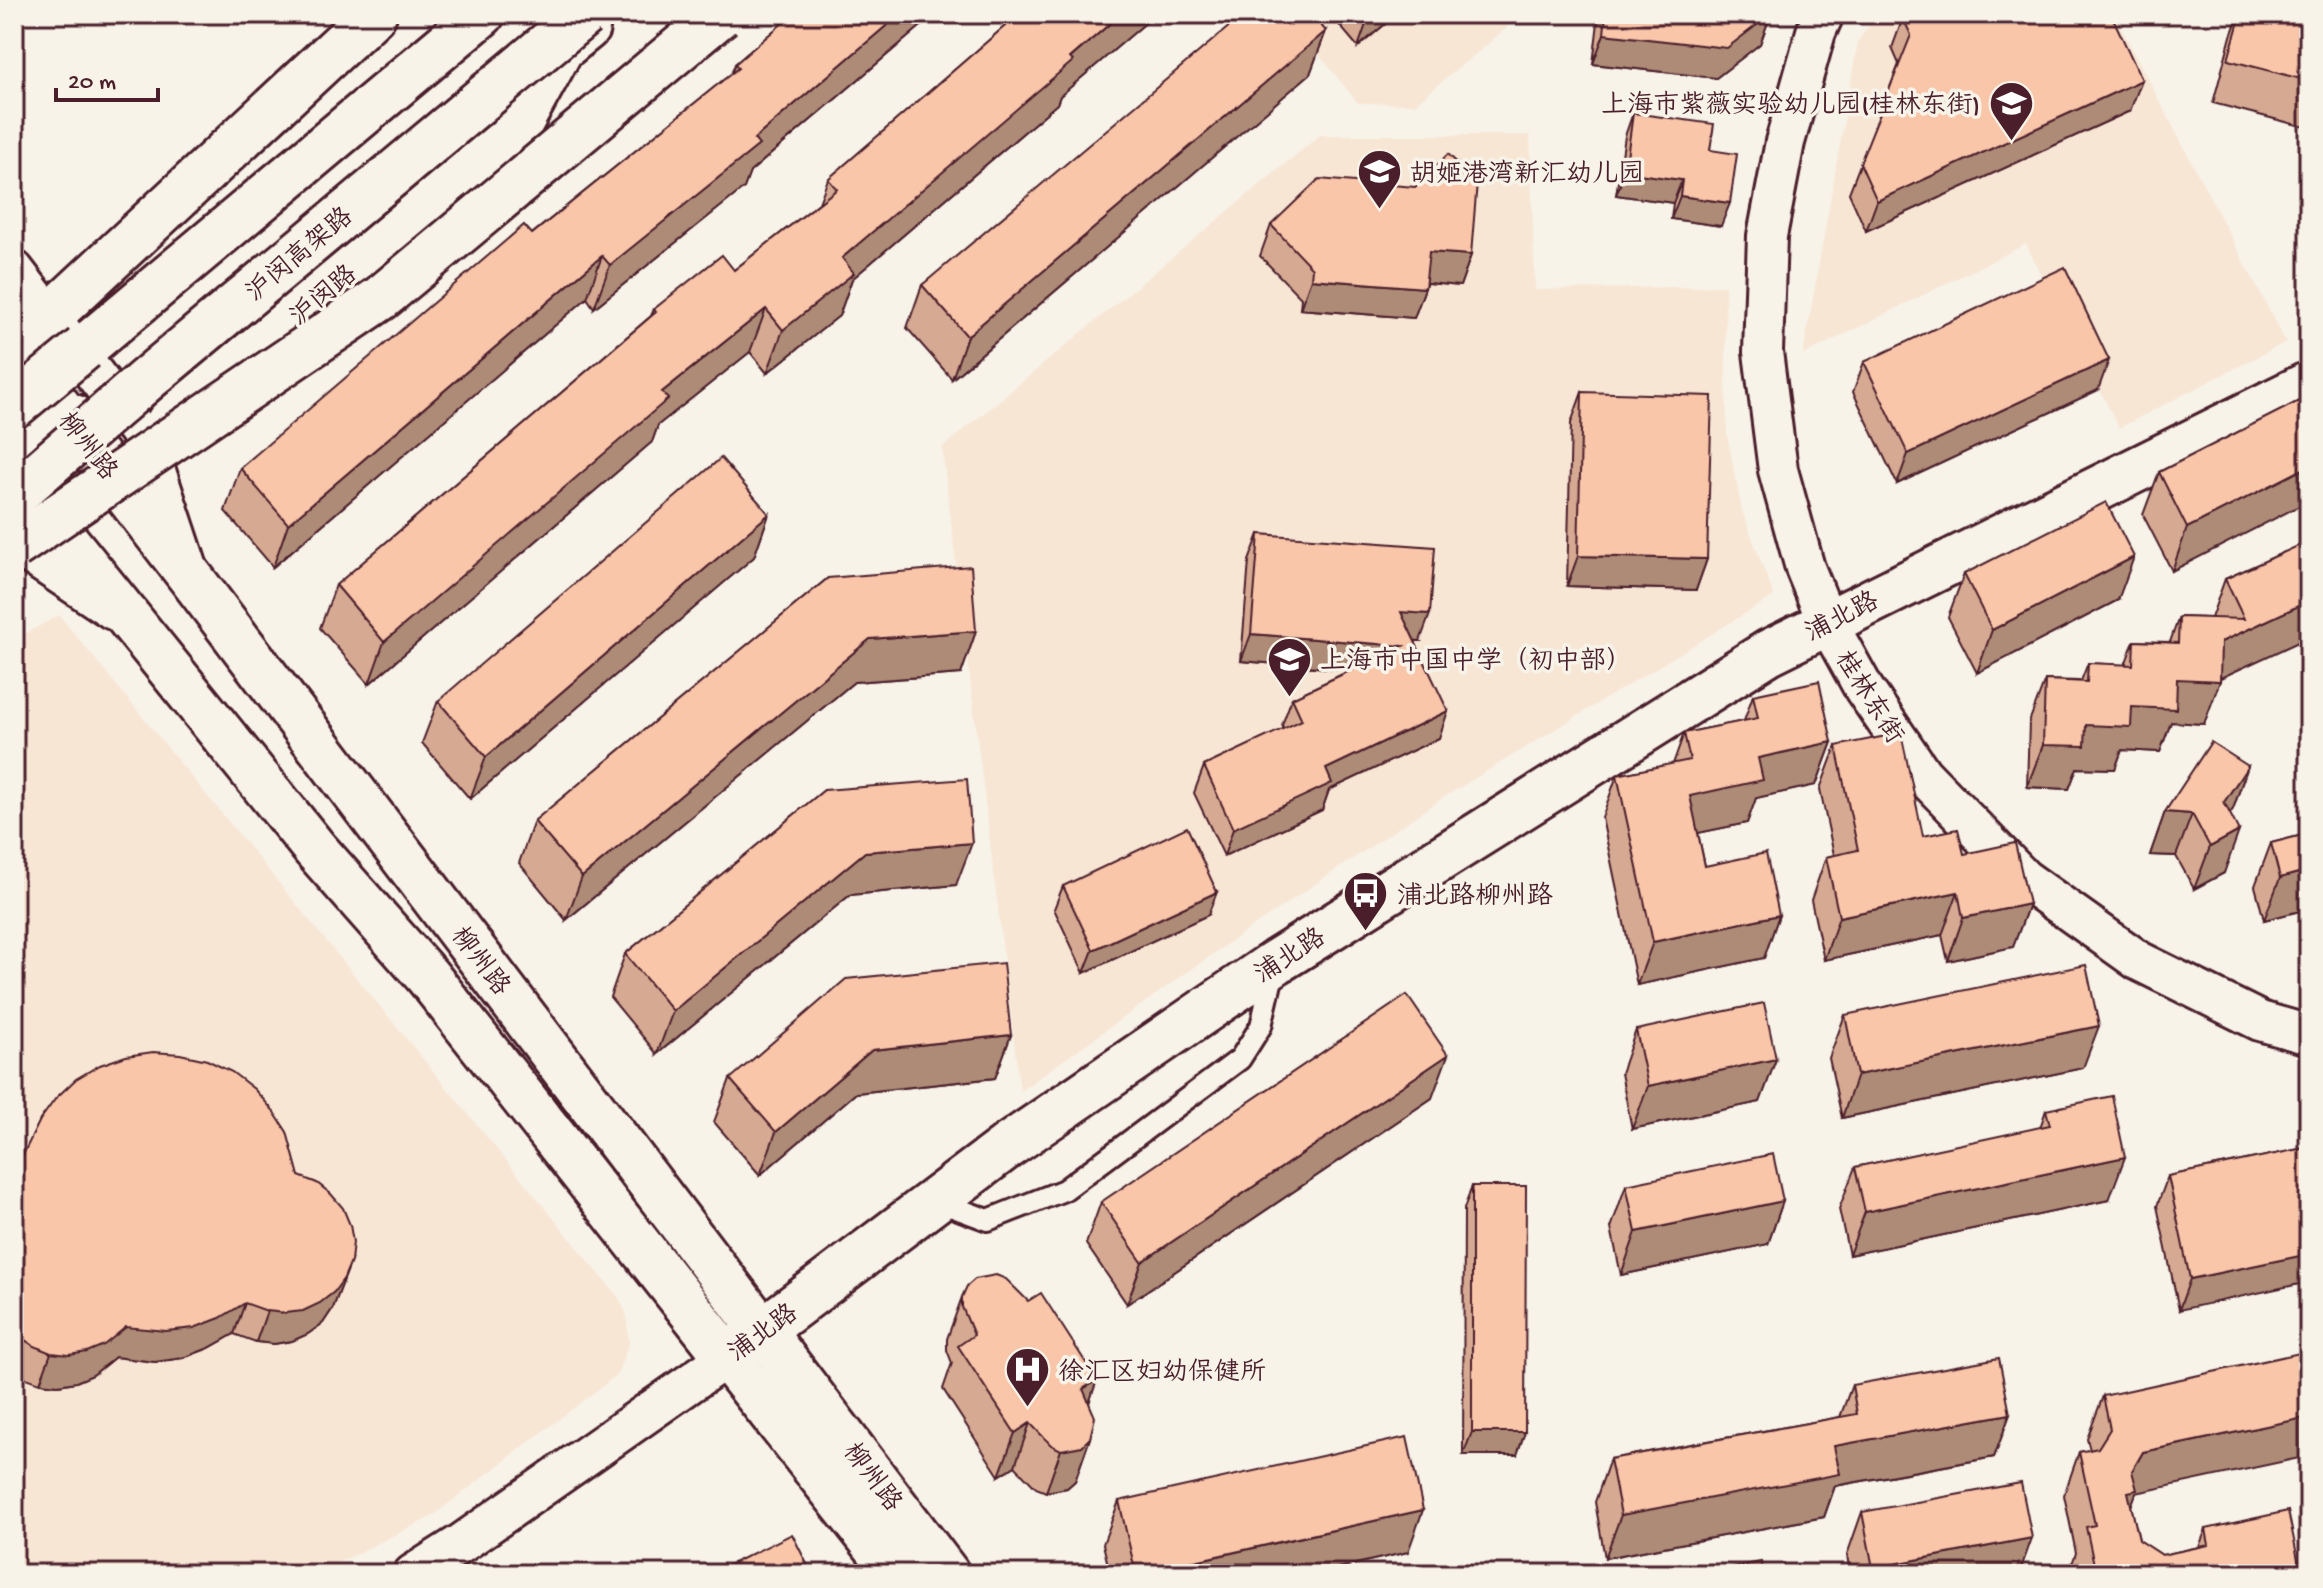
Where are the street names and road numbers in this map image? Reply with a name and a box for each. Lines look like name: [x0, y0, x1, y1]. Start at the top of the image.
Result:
street label: 沪闵高架路: [240, 201, 361, 310]
street label: 沪闵路: [284, 259, 365, 334]
street label: 柳州路: [49, 406, 123, 488]
street label: 浦北路: [1800, 586, 1885, 651]
street label: 桂林东街: [1826, 645, 1910, 751]
street label: 柳州路: [443, 921, 516, 1003]
street label: 浦北路: [1249, 922, 1333, 992]
street label: 浦北路: [723, 1298, 805, 1370]
street label: 柳州路: [835, 1437, 908, 1519]

